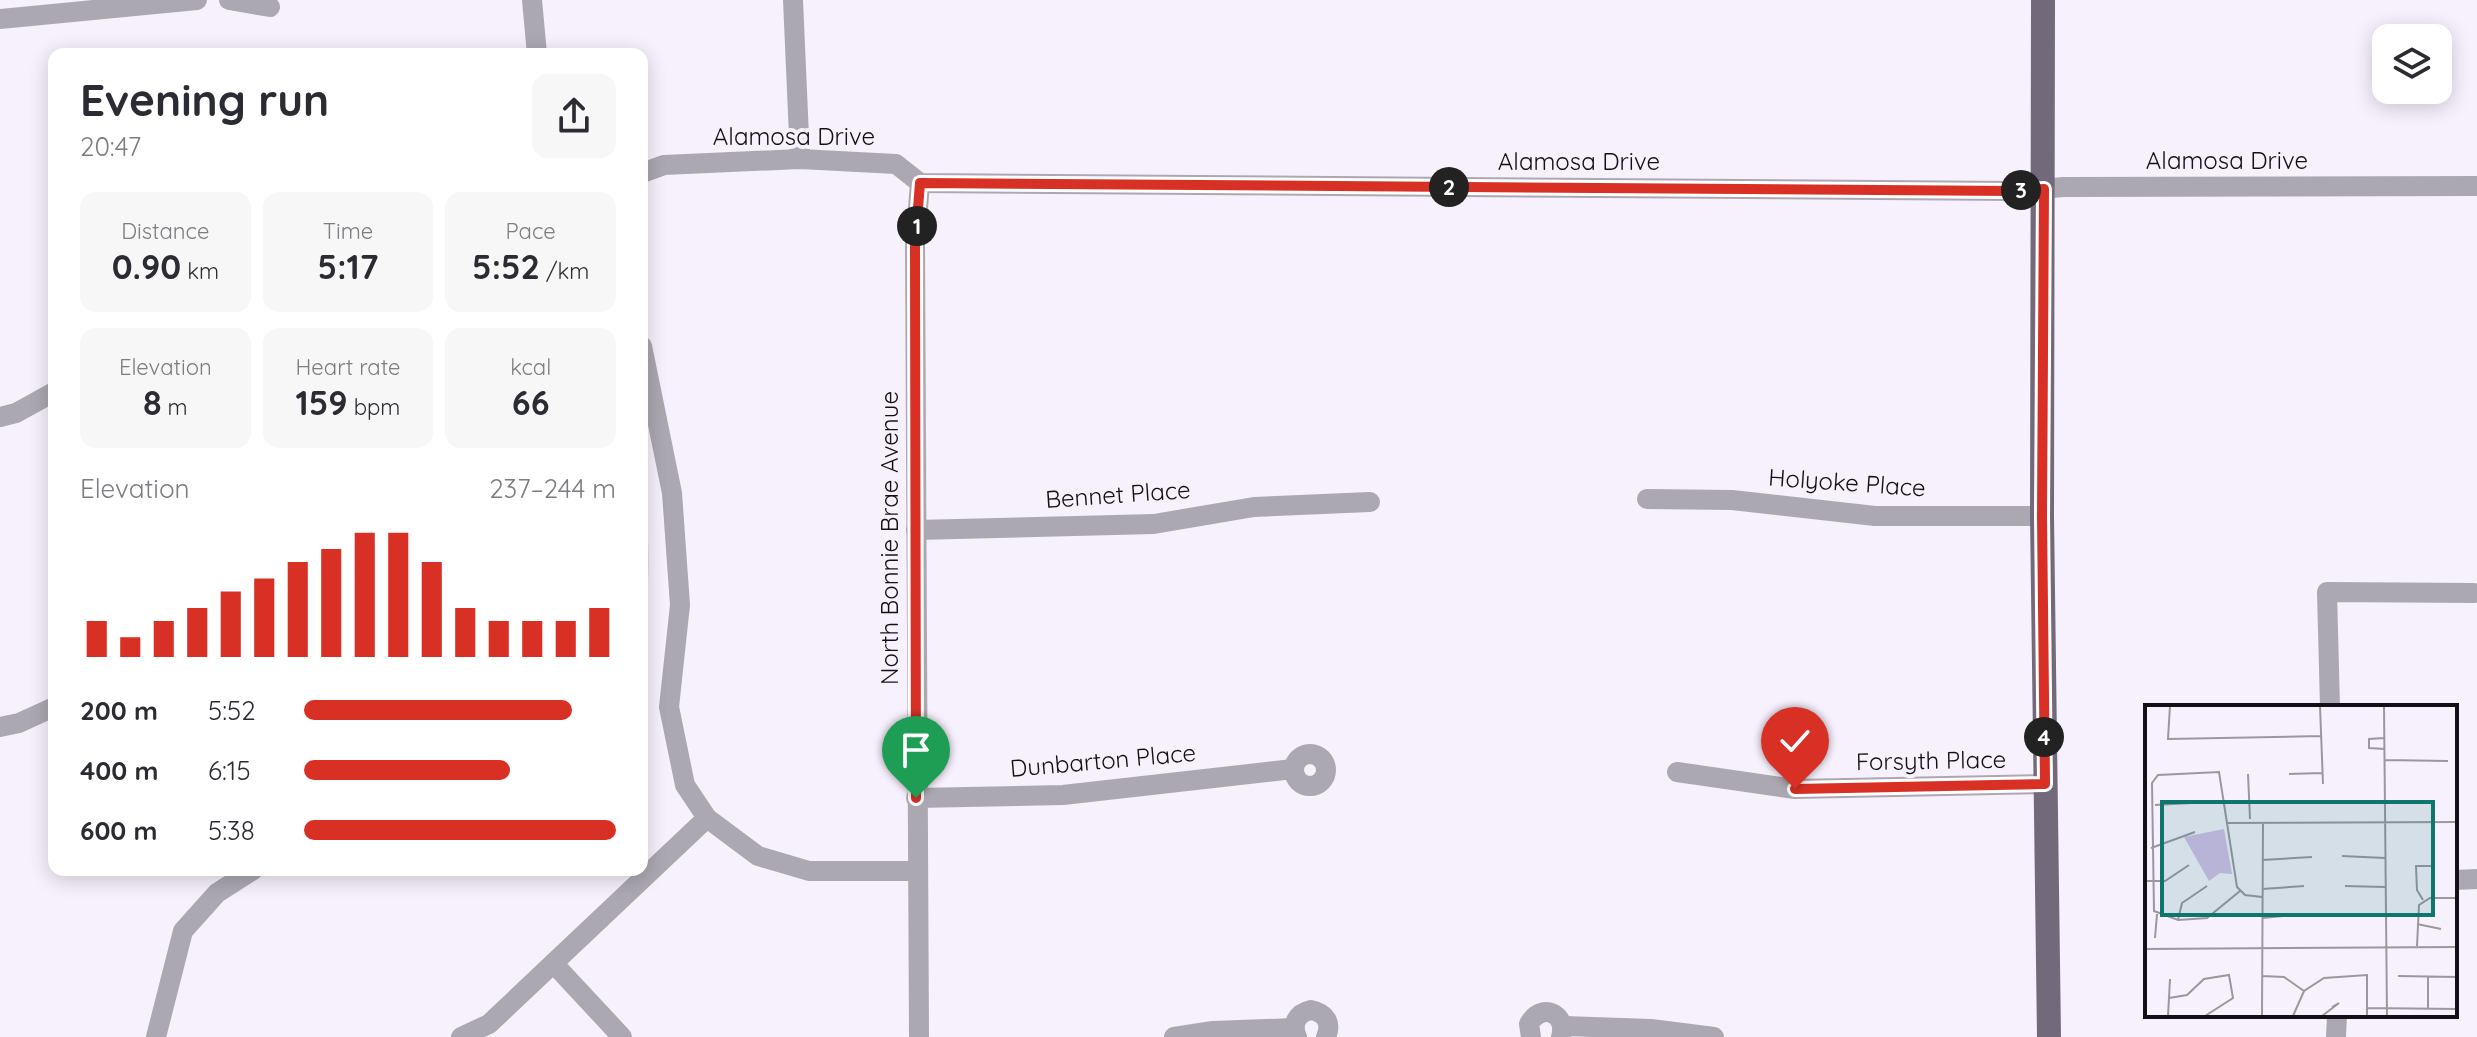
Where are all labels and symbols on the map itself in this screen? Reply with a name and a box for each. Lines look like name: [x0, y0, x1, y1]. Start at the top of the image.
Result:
street label: Alamosa Drive: [713, 121, 875, 151]
street label: Alamosa Drive: [2146, 145, 2308, 175]
street label: Alamosa Drive: [1498, 146, 1660, 176]
pin: 2: [1429, 167, 1469, 207]
pin: 3: [2001, 170, 2041, 210]
pin: 1: [897, 206, 937, 246]
street label: North Bonnie Brae Avenue: [874, 391, 904, 685]
street label: Holyoke Place: [1767, 462, 1927, 502]
street label: Bennet Place: [1044, 474, 1192, 514]
inset map: [2145, 705, 2457, 1017]
pin: [1761, 707, 1829, 789]
pin: [882, 716, 950, 798]
pin: 4: [2024, 717, 2064, 757]
street label: Dunbarton Place: [1009, 737, 1197, 783]
street label: Forsyth Place: [1855, 744, 2006, 776]

